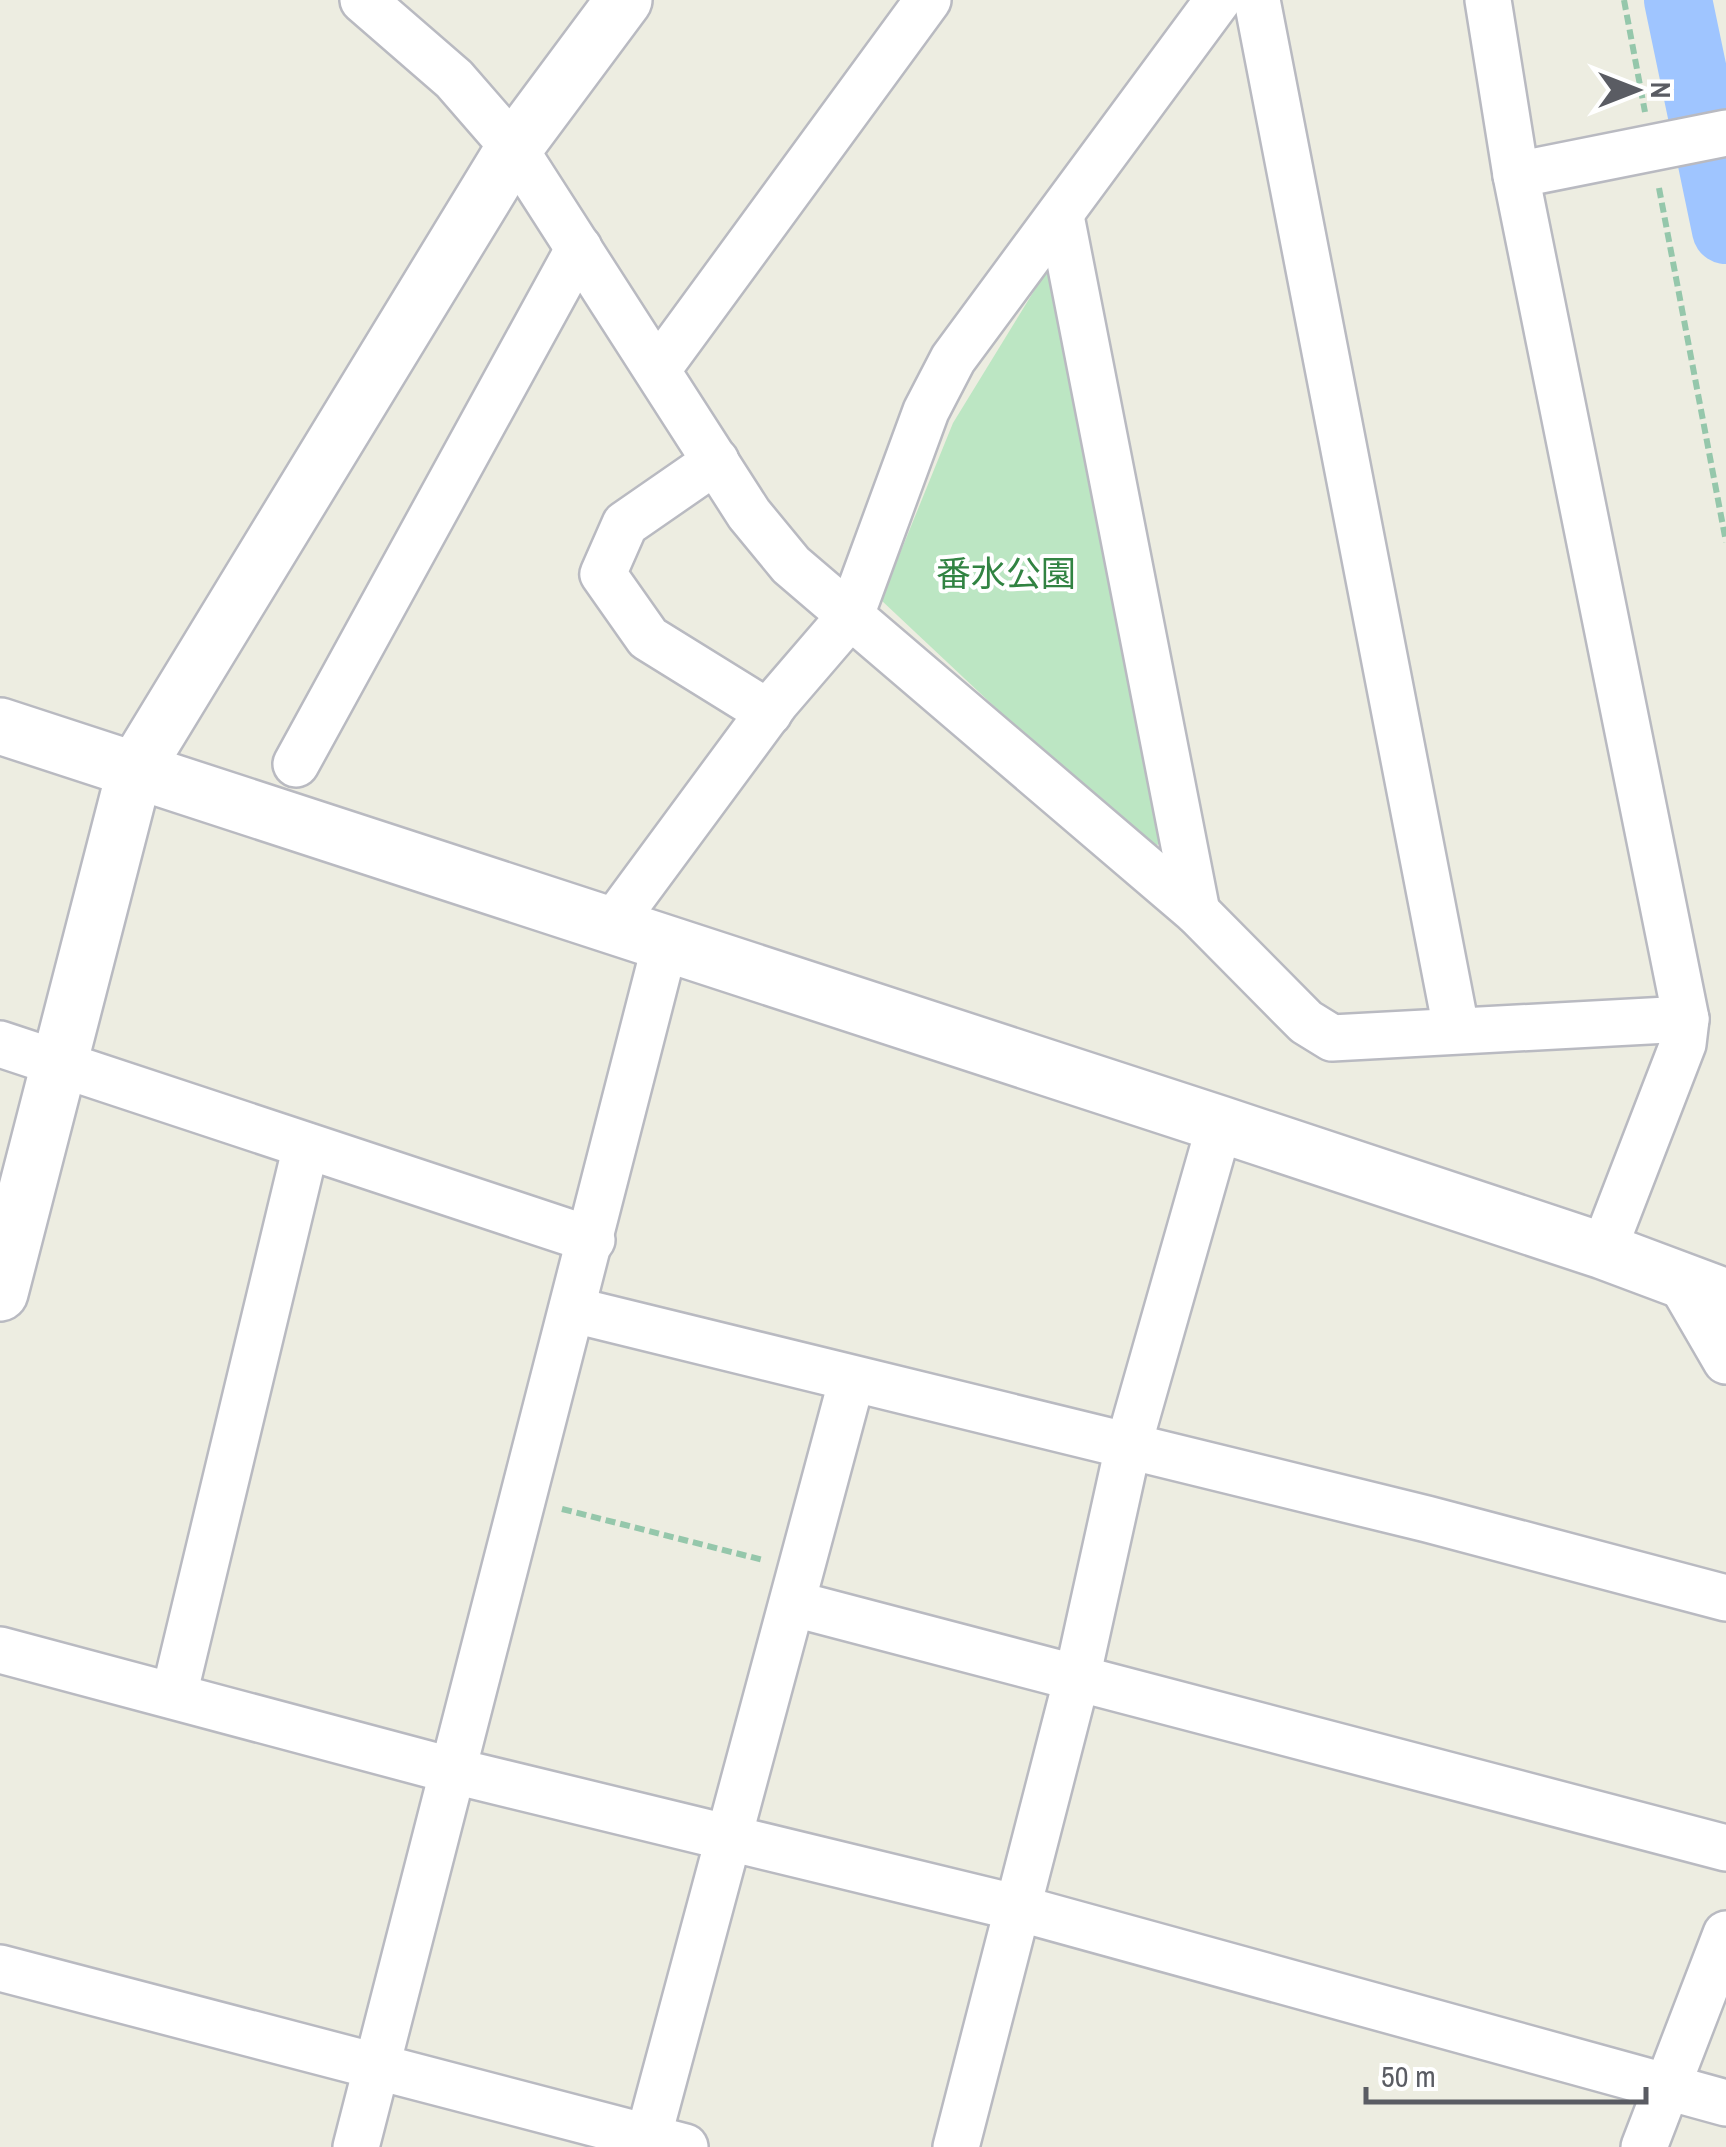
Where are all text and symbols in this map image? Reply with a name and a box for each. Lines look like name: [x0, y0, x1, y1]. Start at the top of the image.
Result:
north arrow: [1586, 40, 1686, 140]
text: N: [1642, 82, 1680, 98]
park label: 番水公園: [936, 550, 1076, 597]
scale bar: [1366, 2042, 1646, 2104]
text: 50 m: [1381, 2056, 1436, 2096]

